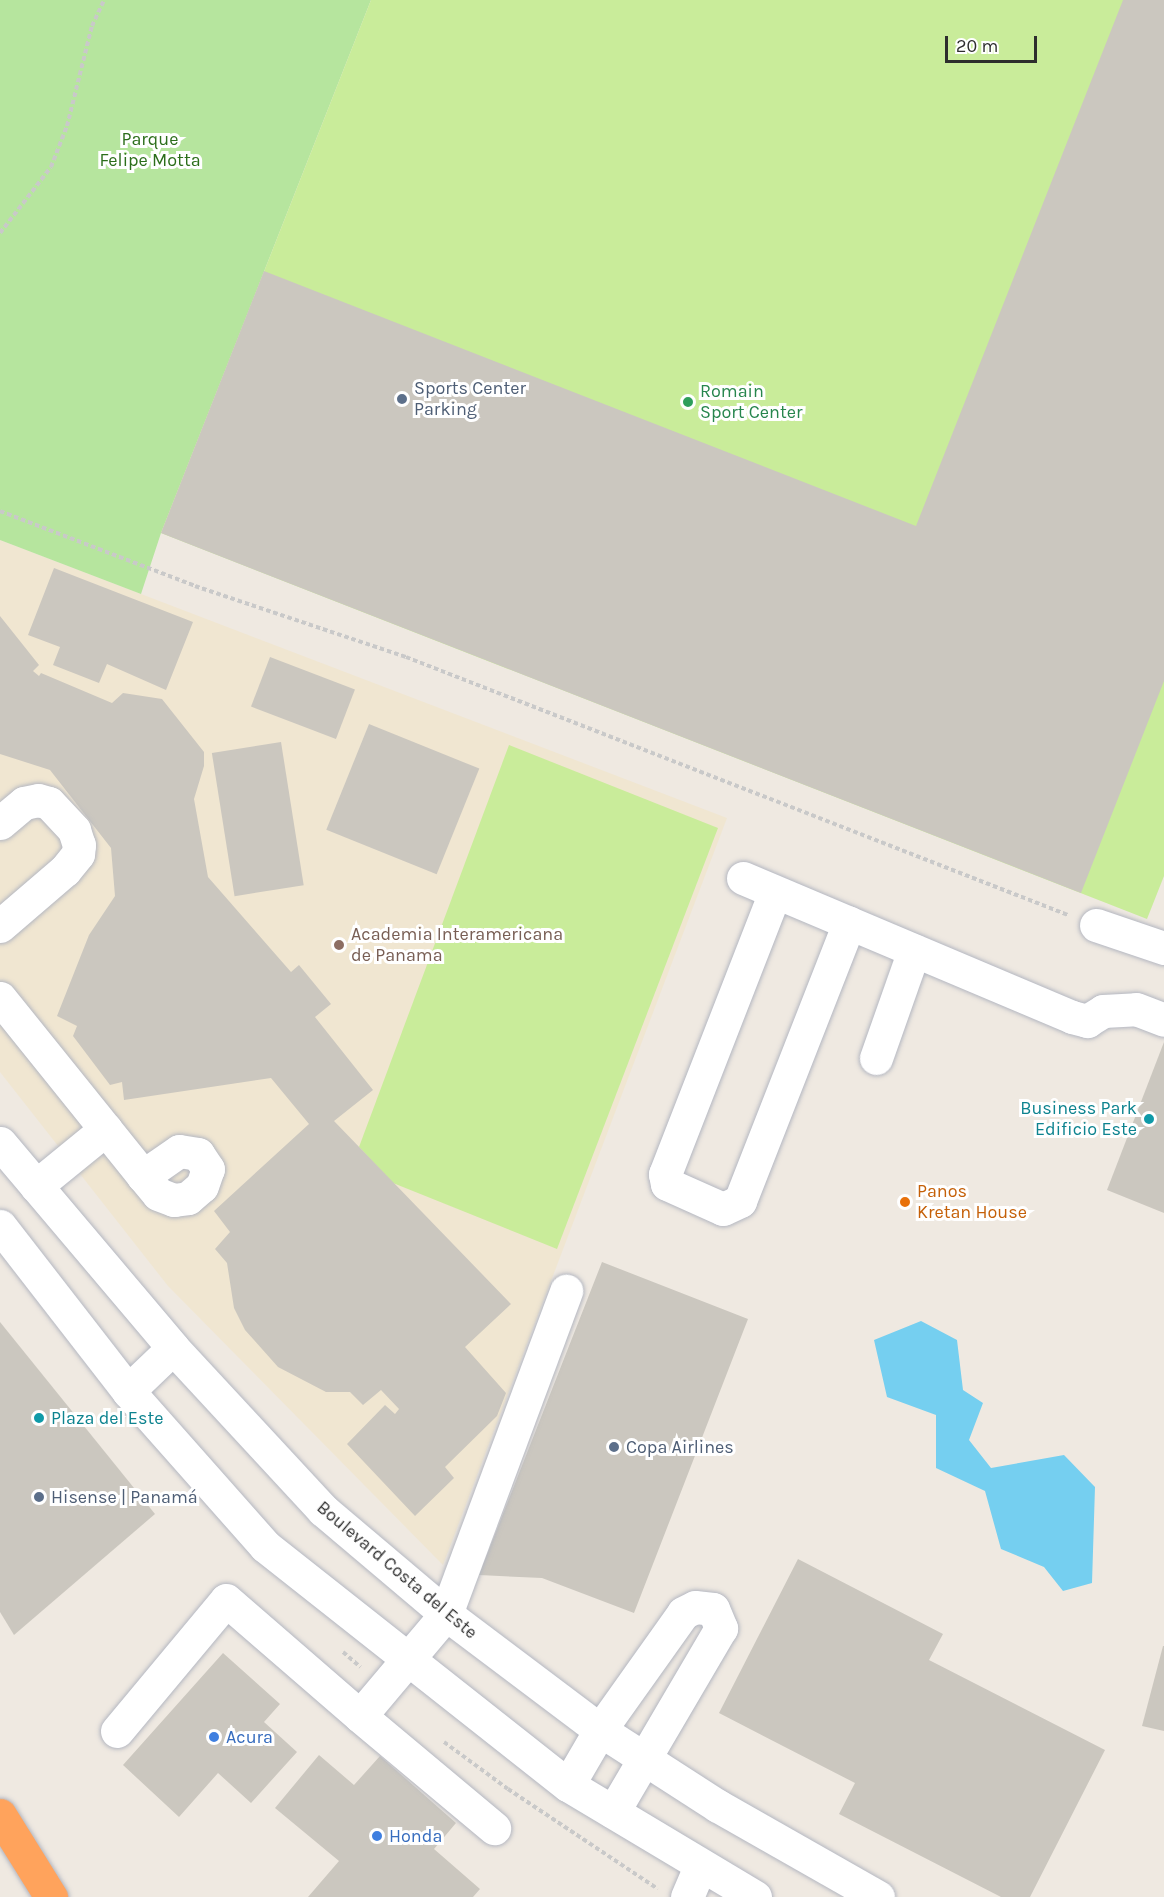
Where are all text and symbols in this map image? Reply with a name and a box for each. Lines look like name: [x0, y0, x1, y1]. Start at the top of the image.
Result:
scale bar: [948, 24, 1040, 62]
text: 20 m: [956, 35, 998, 57]
park label: Parque Felipe Motta: [99, 129, 201, 172]
place label: Sports Center Parking: [414, 378, 526, 420]
place label: Romain Sport Center: [700, 381, 802, 424]
marker: Sports Center Parking: [395, 392, 409, 406]
marker: Romain Sport Center: [681, 395, 695, 409]
place label: Academia Interamericana de Panama: [351, 924, 563, 966]
marker: Academia Interamericana de Panama: [332, 938, 346, 952]
place label: Business Park Edificio Este: [1020, 1098, 1137, 1140]
marker: Business Park Edificio Este: [1142, 1112, 1156, 1126]
place label: Panos Kretan House: [917, 1181, 1027, 1224]
marker: Panos Kretan House: [898, 1195, 912, 1209]
place label: Plaza del Este: [51, 1407, 163, 1429]
marker: Plaza del Este: [32, 1411, 46, 1425]
place label: Copa Airlines: [626, 1436, 734, 1458]
marker: Copa Airlines: [607, 1440, 621, 1454]
place label: Hisense | Panamá: [51, 1486, 198, 1508]
marker: Hisense | Panamá: [32, 1490, 46, 1504]
street label: Boulevard Costa del Este: [312, 1497, 482, 1643]
place label: Acura: [226, 1726, 273, 1748]
marker: Acura: [207, 1730, 221, 1744]
place label: Honda: [389, 1825, 442, 1847]
marker: Honda: [370, 1829, 384, 1843]

